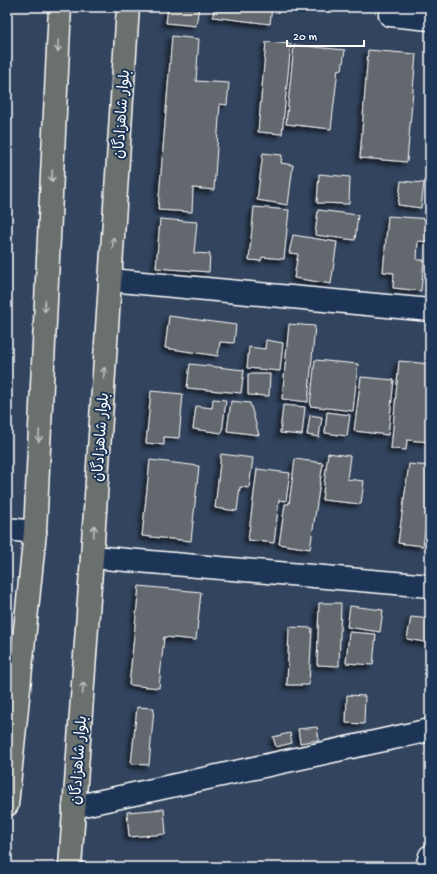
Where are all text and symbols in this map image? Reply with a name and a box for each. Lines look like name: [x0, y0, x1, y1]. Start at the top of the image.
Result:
scale bar: [287, 22, 364, 48]
text: 20 m: [293, 31, 318, 45]
one-way arrow: [54, 39, 61, 52]
street label: بلوار شاهزادگان: [109, 69, 135, 159]
one-way arrow: [48, 169, 55, 182]
one-way arrow: [109, 237, 116, 250]
one-way arrow: [42, 299, 49, 312]
one-way arrow: [101, 367, 108, 380]
street label: بلوار شاهزادگان: [88, 392, 114, 482]
one-way arrow: [36, 429, 43, 442]
one-way arrow: [91, 525, 98, 538]
one-way arrow: [79, 682, 86, 695]
street label: بلوار شاهزادگان: [66, 715, 92, 805]

